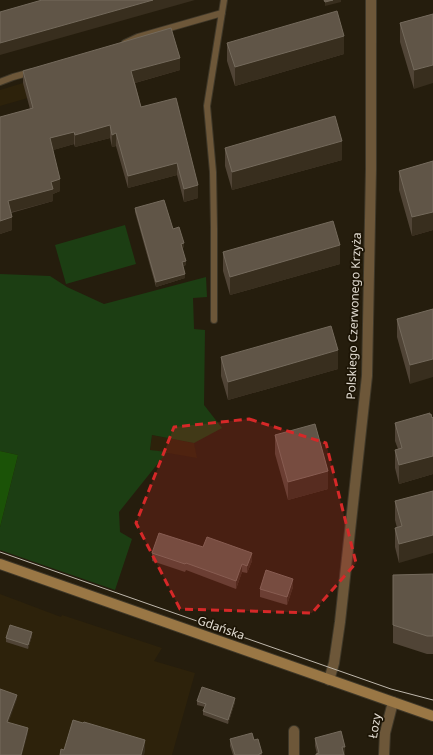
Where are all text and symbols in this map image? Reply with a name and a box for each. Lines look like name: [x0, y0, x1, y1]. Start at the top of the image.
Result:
street label: Polskiego Czerwonego Krzyża: [342, 232, 365, 400]
street label: Gdańska: [195, 611, 247, 644]
street label: Łozy: [364, 711, 385, 740]

